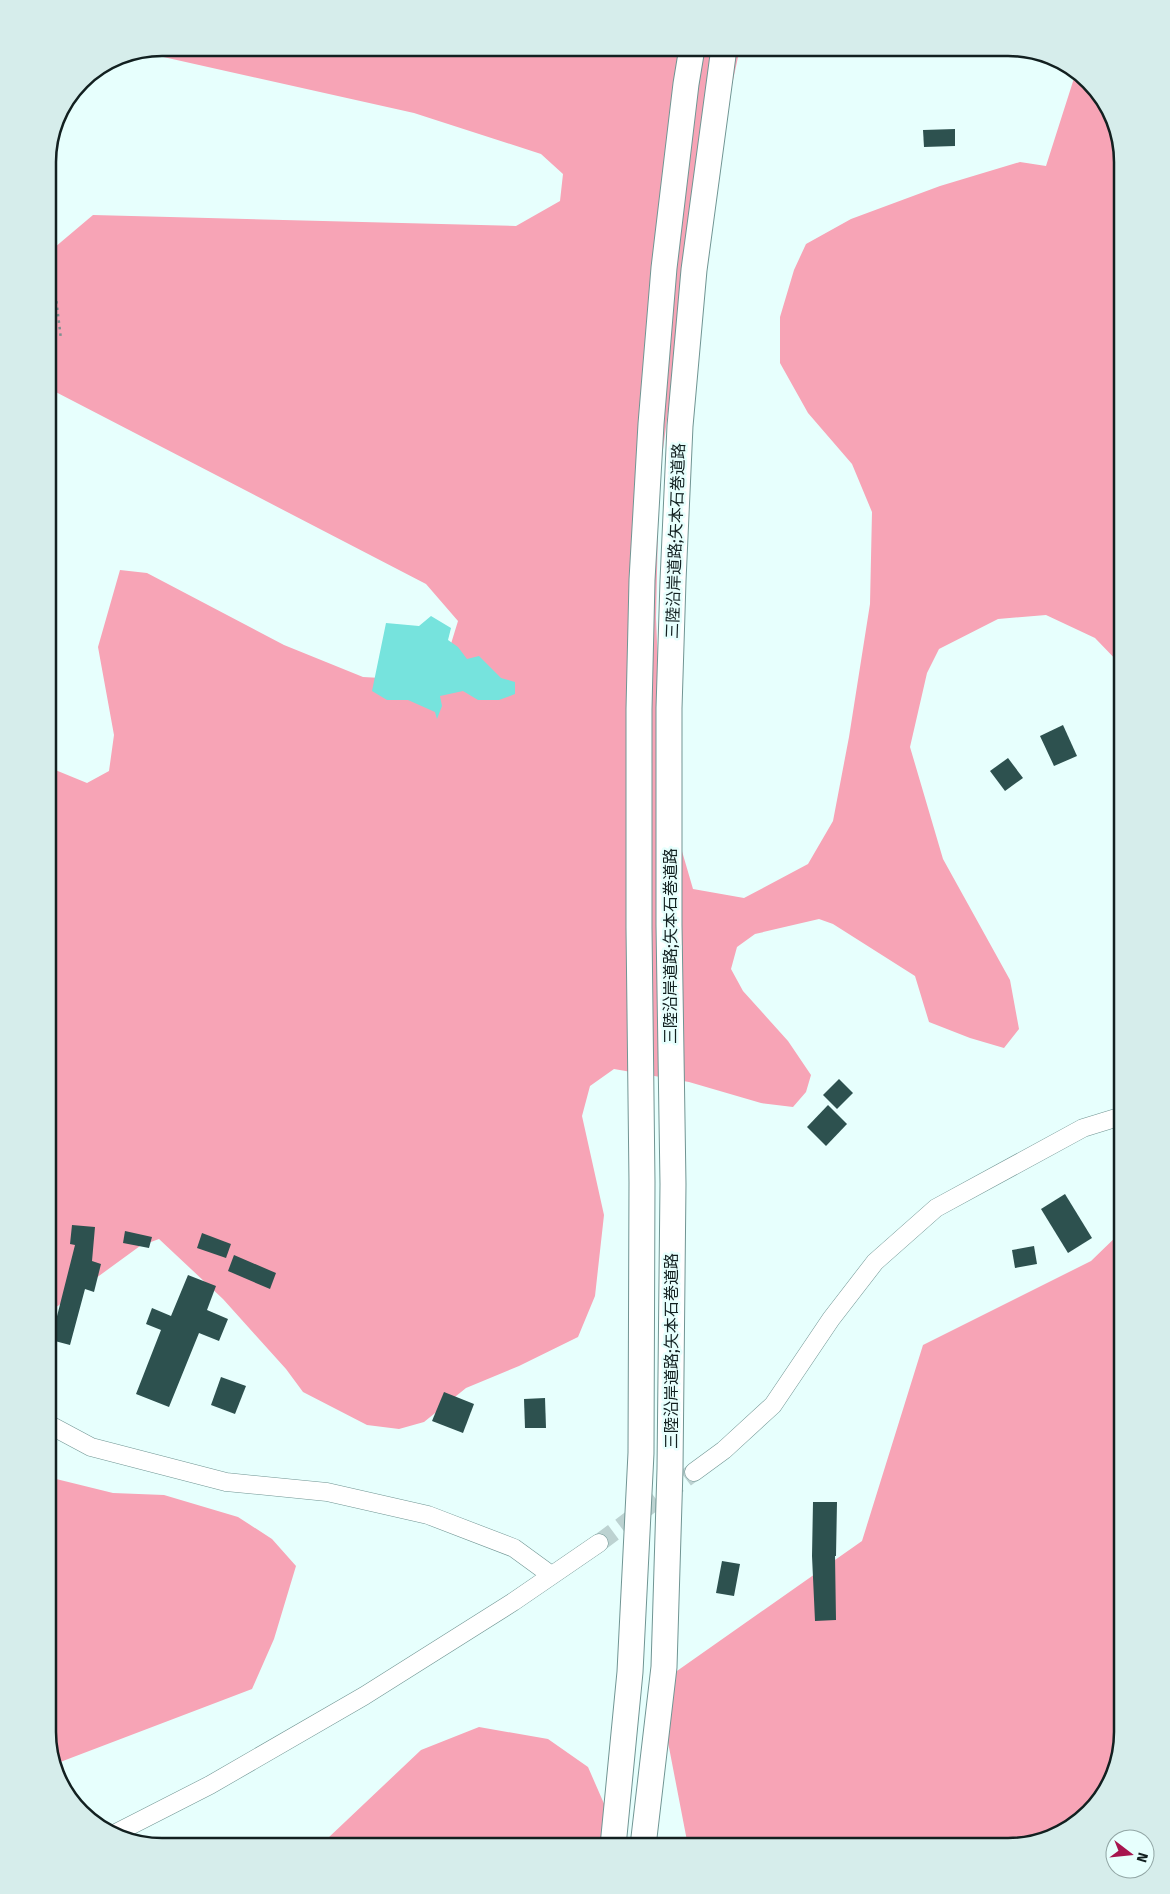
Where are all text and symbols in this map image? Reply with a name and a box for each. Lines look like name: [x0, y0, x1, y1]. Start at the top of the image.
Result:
street label: 三陸沿岸道路;矢本石巻道路: [663, 443, 688, 639]
street label: 三陸沿岸道路;矢本石巻道路: [661, 848, 680, 1044]
street label: 三陸沿岸道路;矢本石巻道路: [662, 1253, 681, 1449]
north arrow: [1105, 1829, 1155, 1879]
text: N: [1133, 1851, 1151, 1864]

